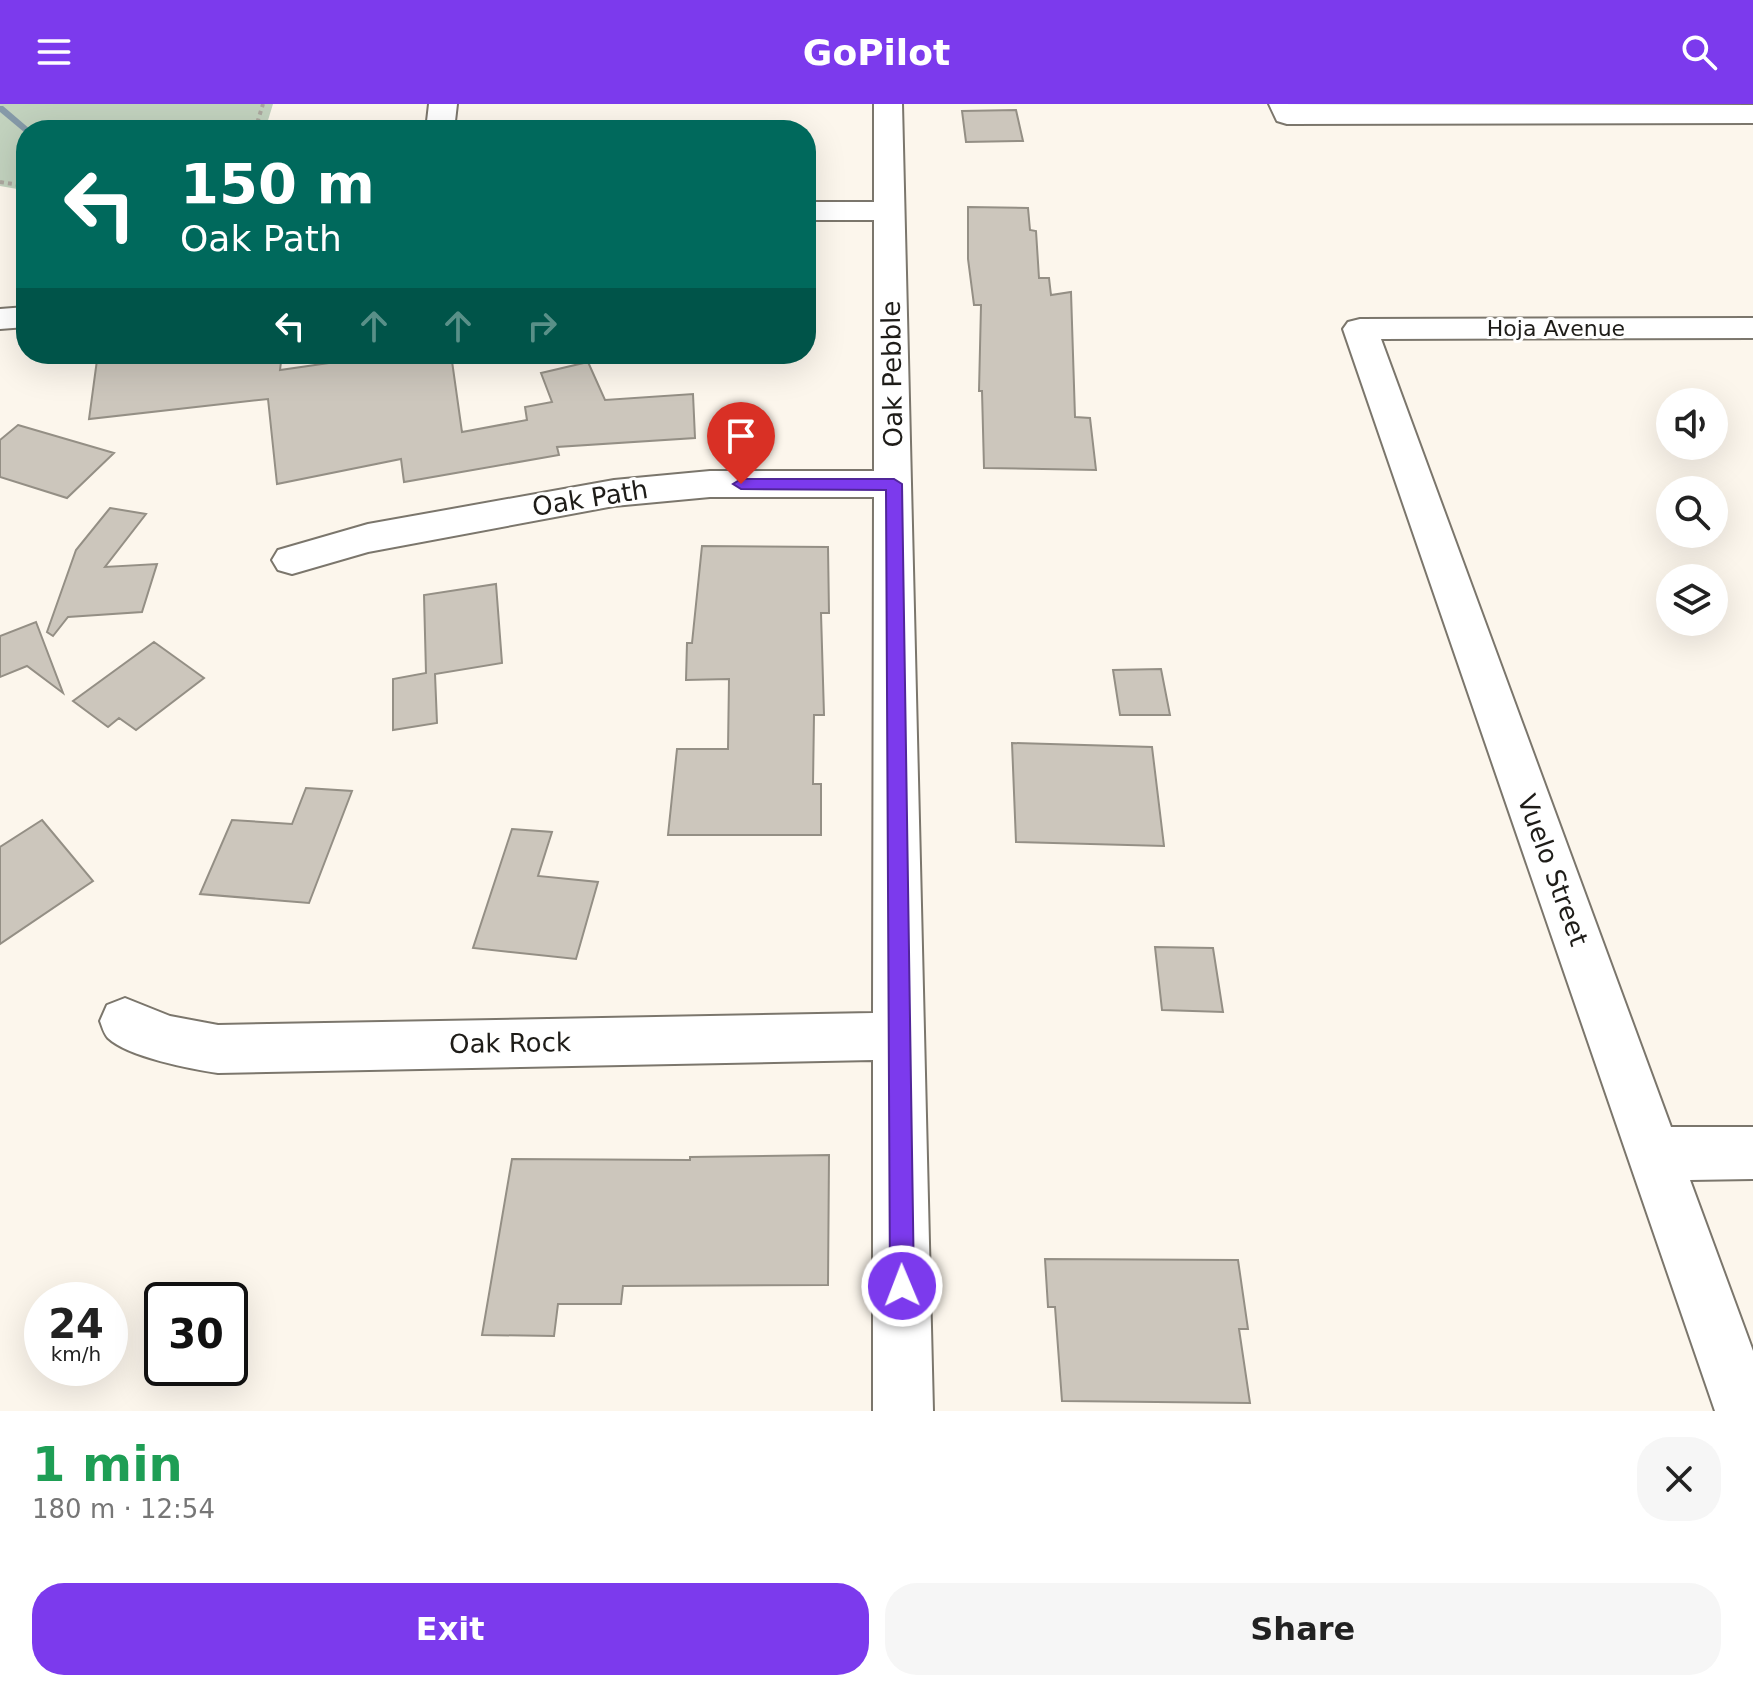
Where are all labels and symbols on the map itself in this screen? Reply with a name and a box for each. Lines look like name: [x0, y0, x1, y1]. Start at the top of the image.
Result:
street label: Oak Pebble: [876, 300, 908, 448]
street label: Hoja Avenue: [1487, 316, 1625, 341]
pin: [707, 402, 775, 484]
street label: Oak Path: [530, 474, 650, 522]
street label: Vuelo Street: [1512, 790, 1594, 950]
street label: Oak Rock: [449, 1027, 571, 1059]
position arrow: [860, 1244, 944, 1328]
speed limit sign: 30: [144, 1282, 248, 1386]

